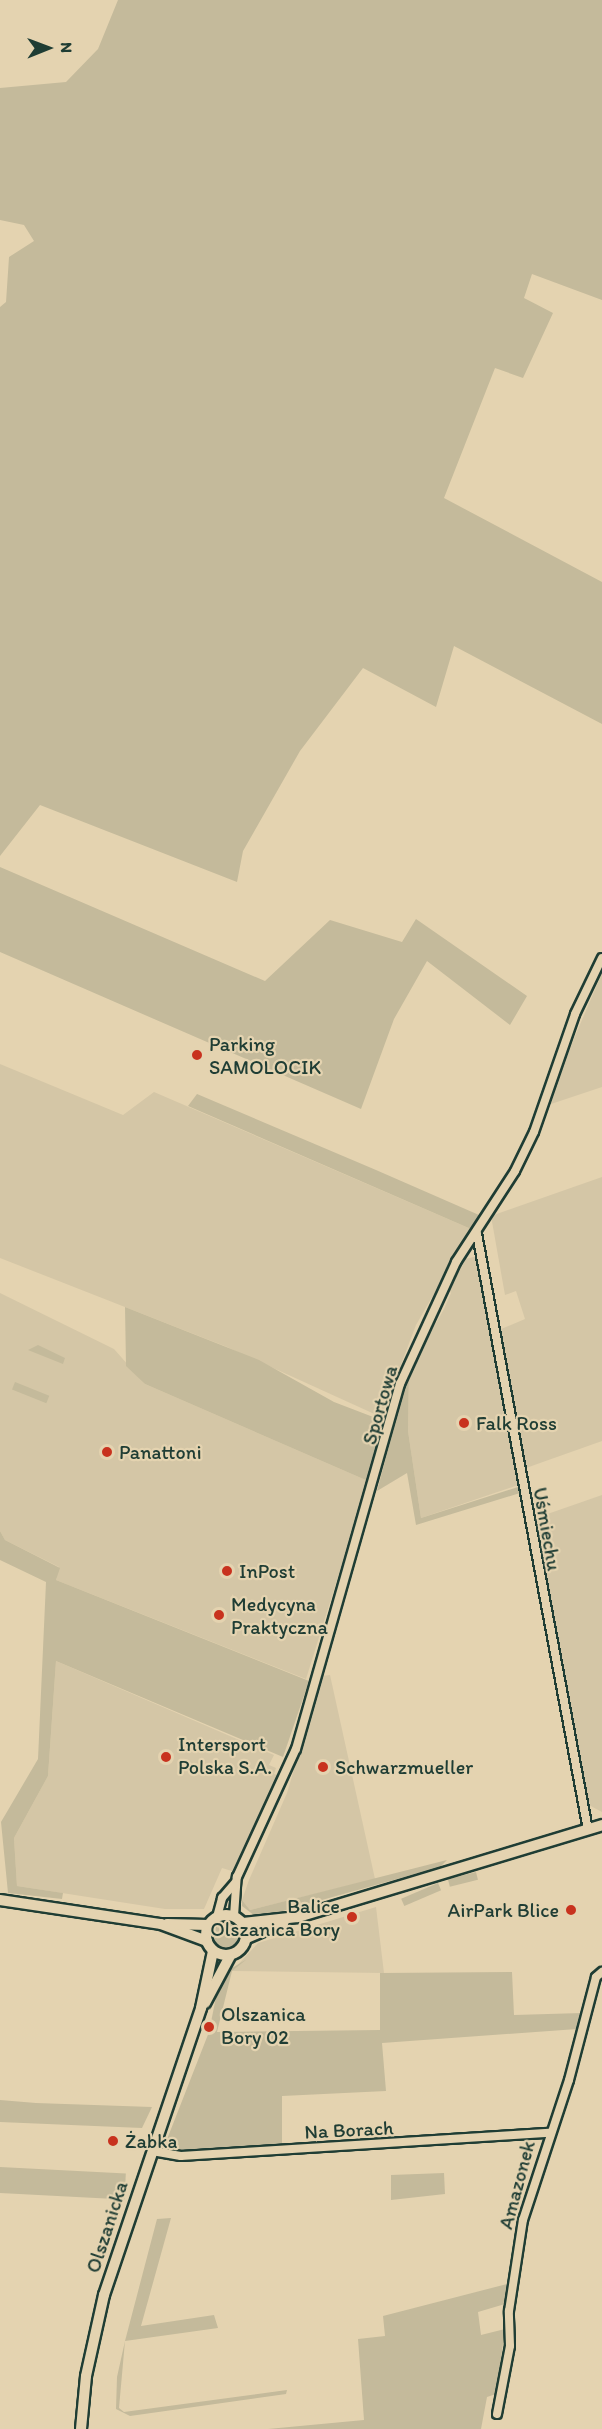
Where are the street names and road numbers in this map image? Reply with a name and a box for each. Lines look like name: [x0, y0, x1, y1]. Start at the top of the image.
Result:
street label: Sportowa: [357, 1363, 403, 1447]
street label: Uśmiechu: [528, 1485, 566, 1573]
street label: Na Borach: [304, 2116, 394, 2144]
street label: Amazonek: [494, 2138, 540, 2232]
street label: Olszanicka: [81, 2178, 133, 2276]

